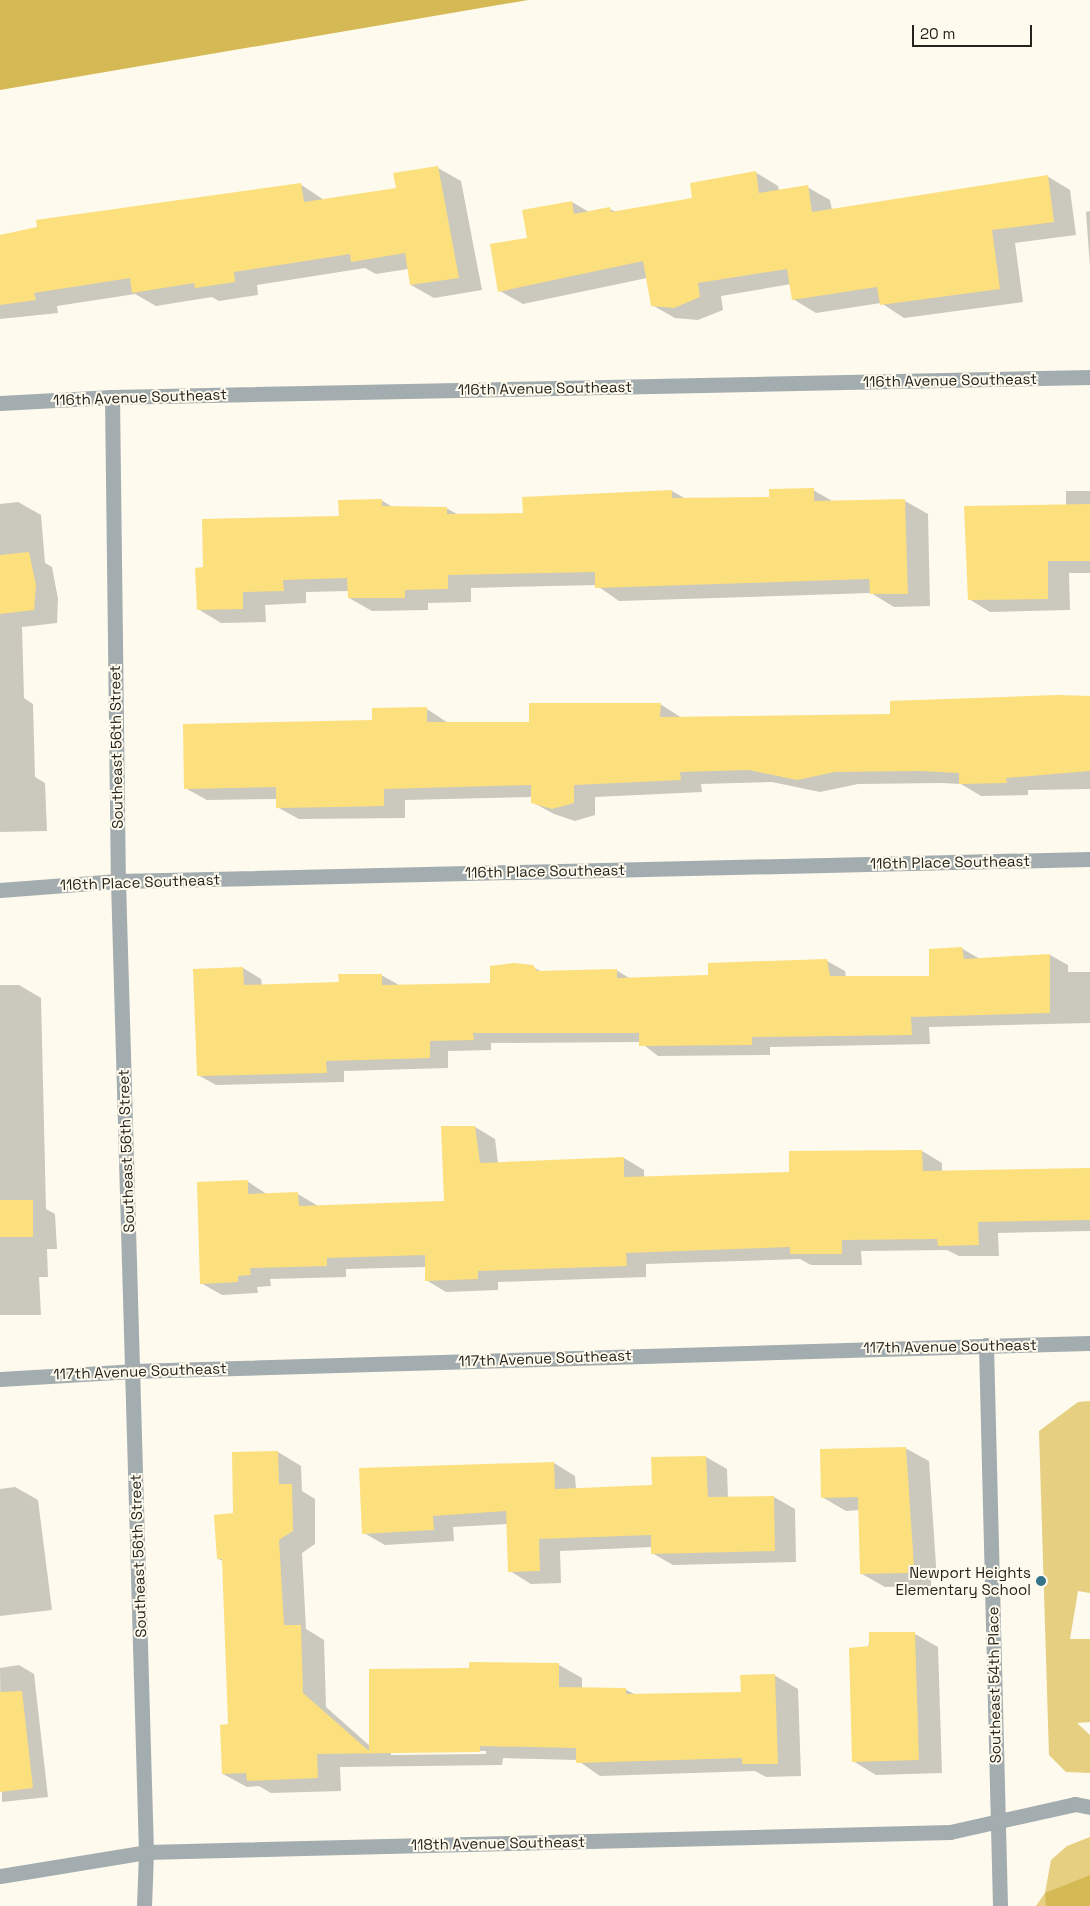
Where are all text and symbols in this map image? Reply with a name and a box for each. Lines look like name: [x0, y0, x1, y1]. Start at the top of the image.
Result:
scale bar: [915, 15, 1035, 47]
text: 20 m: [920, 24, 955, 43]
street label: 116th Avenue Southeast: [863, 369, 1037, 391]
street label: 116th Avenue Southeast: [458, 377, 632, 399]
street label: 116th Avenue Southeast: [53, 385, 227, 409]
street label: Southeast 56th Street: [106, 665, 126, 829]
street label: 116th Place Southeast: [870, 852, 1030, 872]
street label: 116th Place Southeast: [465, 861, 625, 881]
street label: 116th Place Southeast: [60, 870, 220, 894]
street label: Southeast 56th Street: [114, 1069, 138, 1233]
street label: 117th Avenue Southeast: [863, 1335, 1037, 1357]
street label: 117th Avenue Southeast: [458, 1346, 632, 1370]
street label: 117th Avenue Southeast: [53, 1359, 227, 1383]
street label: Southeast 56th Street: [126, 1474, 150, 1638]
place label: Newport Heights Elementary School: [895, 1563, 1031, 1598]
marker: Newport Heights Elementary School: [1035, 1575, 1047, 1587]
street label: Southeast 54th Place: [984, 1606, 1004, 1764]
street label: 118th Avenue Southeast: [411, 1832, 585, 1854]

